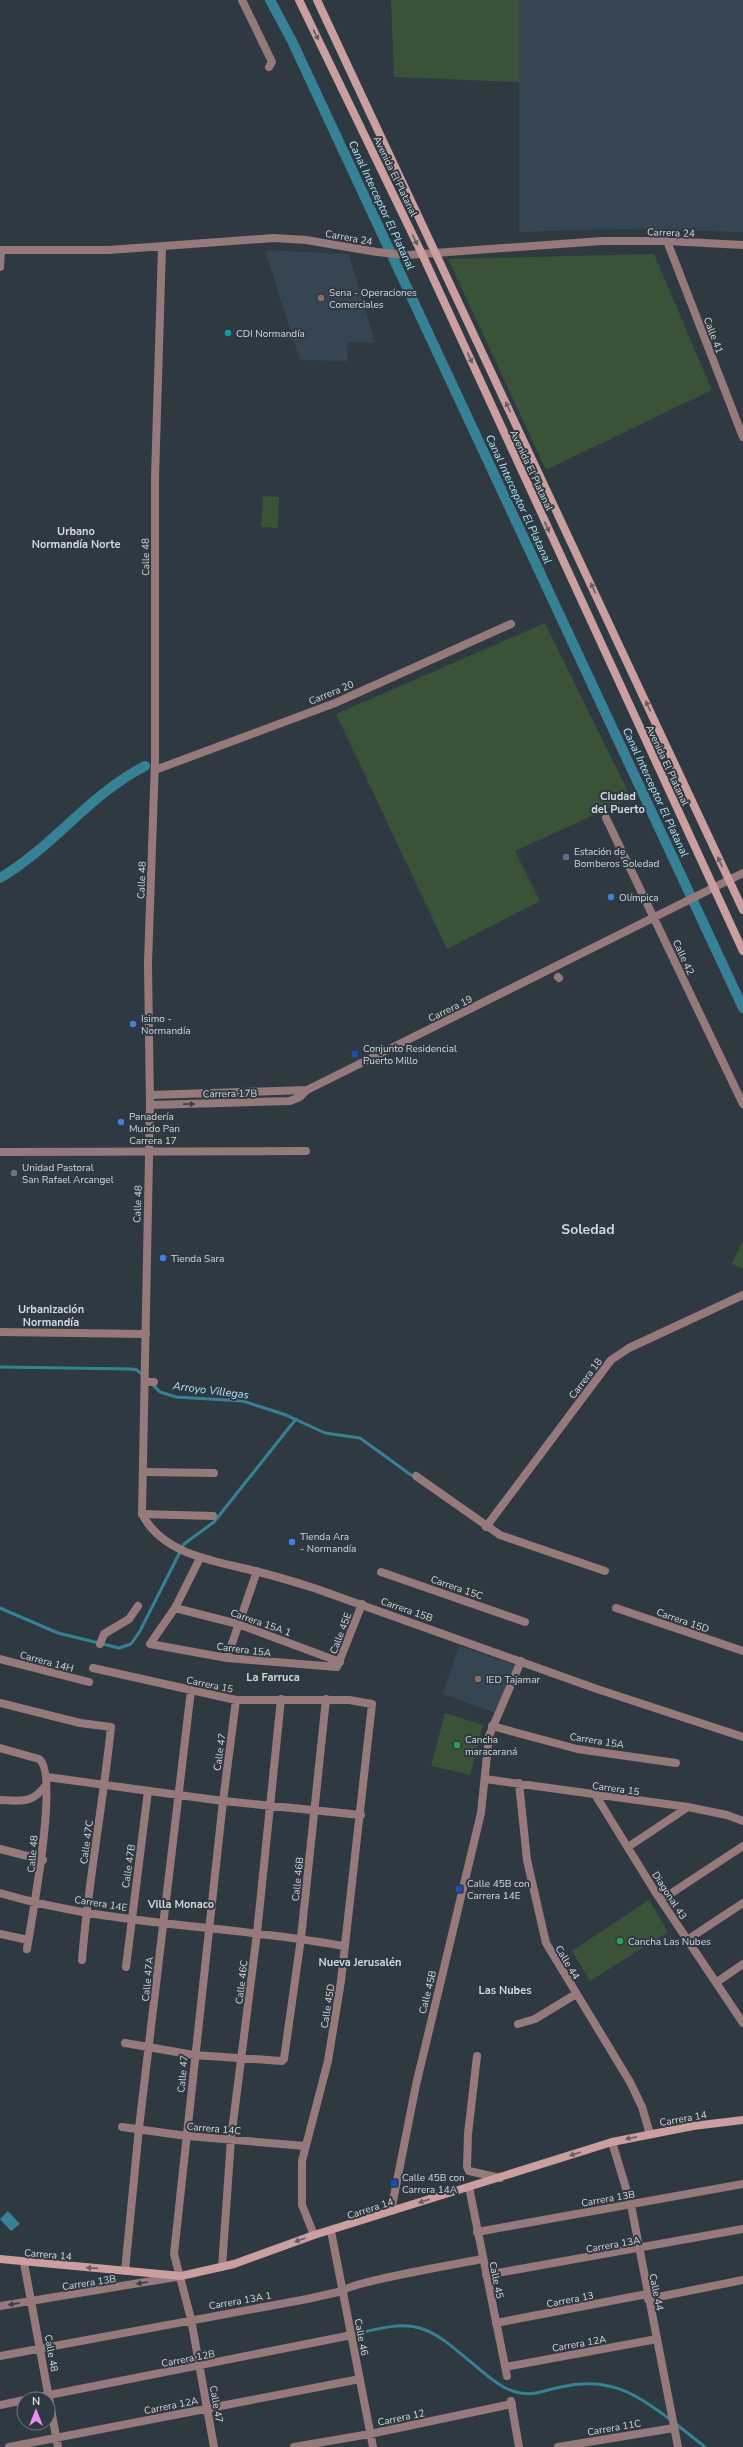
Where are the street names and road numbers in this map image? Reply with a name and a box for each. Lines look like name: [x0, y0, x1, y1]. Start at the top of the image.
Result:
street label: Avenida El Platanal: [370, 134, 421, 219]
street label: Carrera 24: [647, 225, 695, 241]
street label: Carrera 24: [324, 227, 374, 249]
street label: Calle 41: [700, 315, 726, 355]
street label: Avenida El Platanal: [506, 428, 556, 513]
street label: Calle 48: [139, 538, 153, 576]
street label: Carrera 20: [307, 678, 356, 708]
street label: Avenida El Platanal: [642, 723, 692, 808]
street label: Calle 48: [134, 861, 150, 899]
street label: Calle 42: [669, 937, 697, 977]
street label: Carrera 19: [426, 992, 475, 1026]
street label: Carrera 17B: [203, 1087, 258, 1101]
street label: Carrera 17: [129, 1134, 177, 1148]
street label: Calle 48: [130, 1185, 146, 1223]
street label: Carrera 18: [566, 1355, 606, 1402]
street label: Carrera 15C: [429, 1572, 485, 1604]
street label: Carrera 15B: [379, 1594, 435, 1626]
street label: Carrera 15D: [654, 1605, 711, 1637]
street label: Carrera 15A 1: [228, 1606, 293, 1640]
street label: Calle 45E: [327, 1610, 355, 1656]
street label: Carrera 15A: [216, 1640, 273, 1660]
street label: Carrera 14H: [18, 1648, 75, 1676]
street label: Carrera 15: [185, 1673, 235, 1697]
street label: Carrera 15A: [569, 1730, 626, 1752]
street label: Calle 47: [210, 1733, 230, 1772]
street label: Carrera 15: [591, 1779, 640, 1799]
street label: Calle 47C: [77, 1819, 97, 1865]
street label: Calle 48: [24, 1835, 42, 1873]
street label: Calle 47B: [119, 1843, 139, 1889]
street label: Calle 46B: [289, 1856, 307, 1902]
street label: Diagonal 43: [648, 1869, 690, 1922]
street label: Carrera 14E: [73, 1893, 129, 1915]
street label: Calle 44: [551, 1943, 583, 1982]
street label: Calle 47A: [139, 1955, 157, 2002]
street label: Calle 46C: [232, 1959, 252, 2005]
street label: Calle 45B: [416, 1969, 440, 2015]
street label: Calle 45D: [318, 1983, 338, 2029]
street label: Calle 47: [174, 2055, 192, 2093]
street label: Carrera 14: [658, 2108, 708, 2130]
street label: Carrera 14C: [186, 2120, 242, 2138]
street label: Carrera 13B: [580, 2187, 636, 2211]
street label: Carrera 14: [345, 2195, 395, 2223]
street label: Carrera 13A: [585, 2233, 642, 2257]
street label: Carrera 14: [24, 2246, 72, 2264]
street label: Calle 45: [485, 2260, 507, 2300]
street label: Carrera 13B: [61, 2272, 117, 2294]
street label: Calle 44: [645, 2272, 667, 2312]
street label: Carrera 13A 1: [208, 2289, 273, 2313]
street label: Carrera 13: [545, 2289, 595, 2311]
street label: Calle 46: [351, 2317, 371, 2357]
street label: Carrera 12A: [551, 2332, 608, 2356]
street label: Calle 48: [41, 2333, 61, 2373]
street label: Carrera 12B: [160, 2347, 216, 2371]
street label: Calle 47: [206, 2384, 226, 2424]
street label: Carrera 12A: [143, 2394, 200, 2418]
street label: Carrera 12: [376, 2406, 426, 2430]
street label: Carrera 11C: [586, 2416, 642, 2440]

